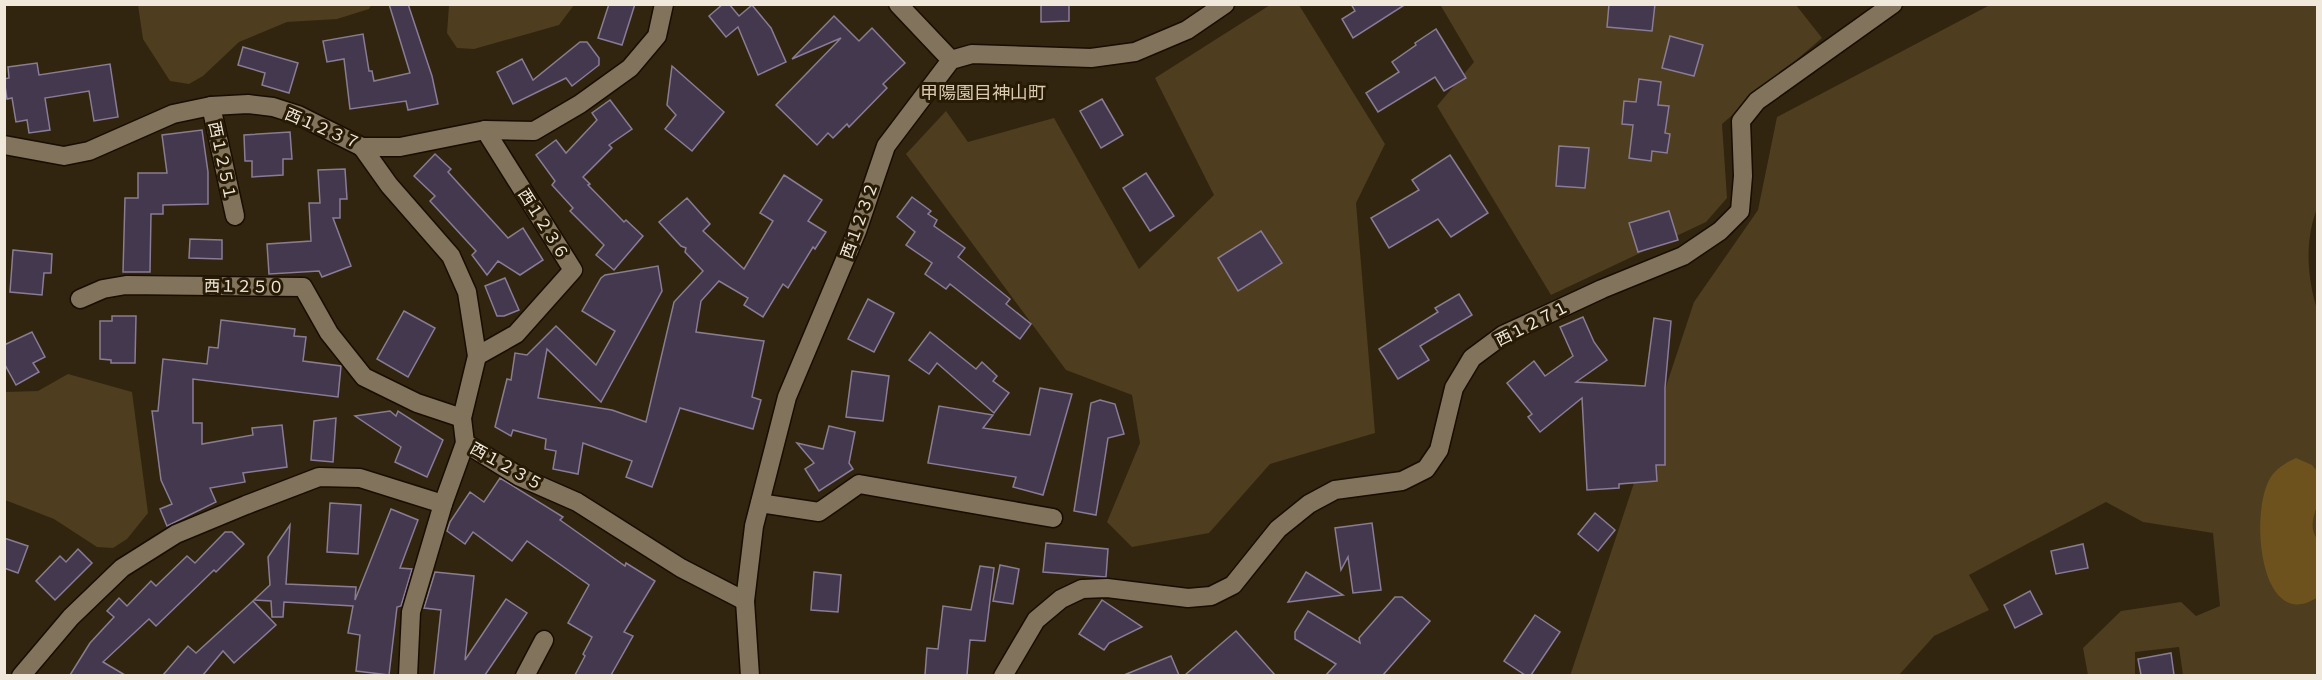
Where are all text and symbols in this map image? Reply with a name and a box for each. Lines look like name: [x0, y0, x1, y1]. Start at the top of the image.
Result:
district label: 甲陽園目神山町: [920, 81, 1046, 103]
street label: 西１２３７: [283, 103, 364, 152]
street label: 西１２５１: [206, 120, 241, 202]
street label: 西１２３２: [836, 179, 881, 261]
street label: 西１２３６: [515, 185, 574, 263]
street label: 西１２５０: [204, 275, 284, 296]
street label: 西１２７１: [1492, 296, 1572, 349]
street label: 西１２３５: [468, 438, 547, 493]

